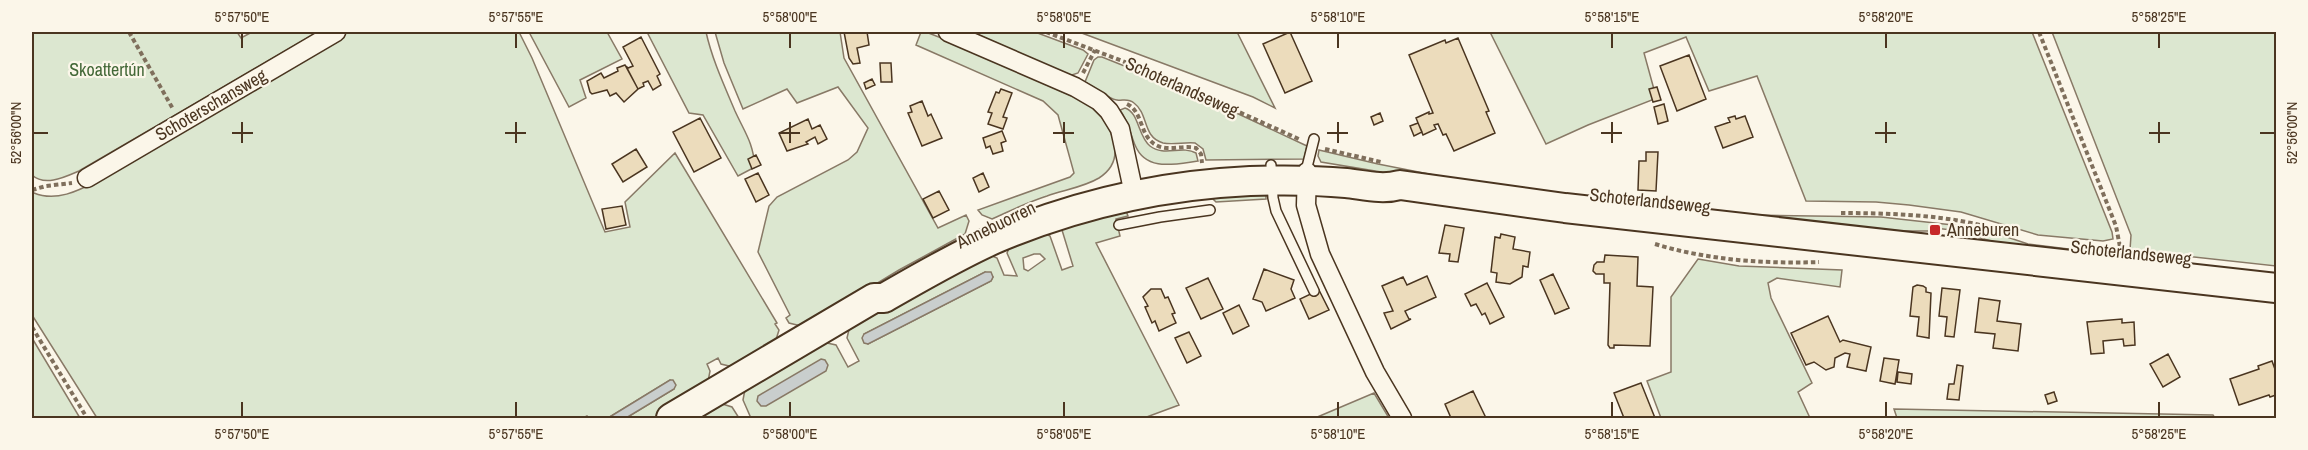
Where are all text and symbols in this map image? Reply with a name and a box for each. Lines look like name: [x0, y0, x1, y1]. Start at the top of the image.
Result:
text: 5°57'50"E: [214, 6, 270, 27]
text: 5°57'55"E: [488, 6, 544, 27]
text: 5°58'00"E: [762, 6, 818, 27]
text: 5°58'05"E: [1036, 6, 1092, 27]
text: 5°58'10"E: [1310, 6, 1366, 27]
text: 5°58'15"E: [1584, 6, 1640, 27]
text: 5°58'20"E: [1858, 6, 1914, 27]
text: 5°58'25"E: [2131, 6, 2187, 27]
street label: Schoterlandseweg: [1122, 50, 1243, 123]
park label: Skoattertún: [69, 57, 145, 82]
street label: Schoterschansweg: [150, 62, 272, 147]
text: 52°56'00"N: [5, 102, 26, 164]
text: 52°56'00"N: [2281, 102, 2302, 164]
street label: Schoterlandseweg: [1588, 182, 1713, 219]
street label: Annebuorren: [951, 195, 1040, 255]
place label: Anneburen: [1946, 217, 2019, 242]
marker: Anneburen: [1928, 223, 1942, 237]
street label: Schoterlandseweg: [2069, 234, 2194, 271]
text: 5°57'50"E: [214, 423, 270, 444]
text: 5°57'55"E: [488, 423, 544, 444]
text: 5°58'00"E: [762, 423, 818, 444]
text: 5°58'05"E: [1036, 423, 1092, 444]
text: 5°58'10"E: [1310, 423, 1366, 444]
text: 5°58'15"E: [1584, 423, 1640, 444]
text: 5°58'20"E: [1858, 423, 1914, 444]
text: 5°58'25"E: [2131, 423, 2187, 444]

